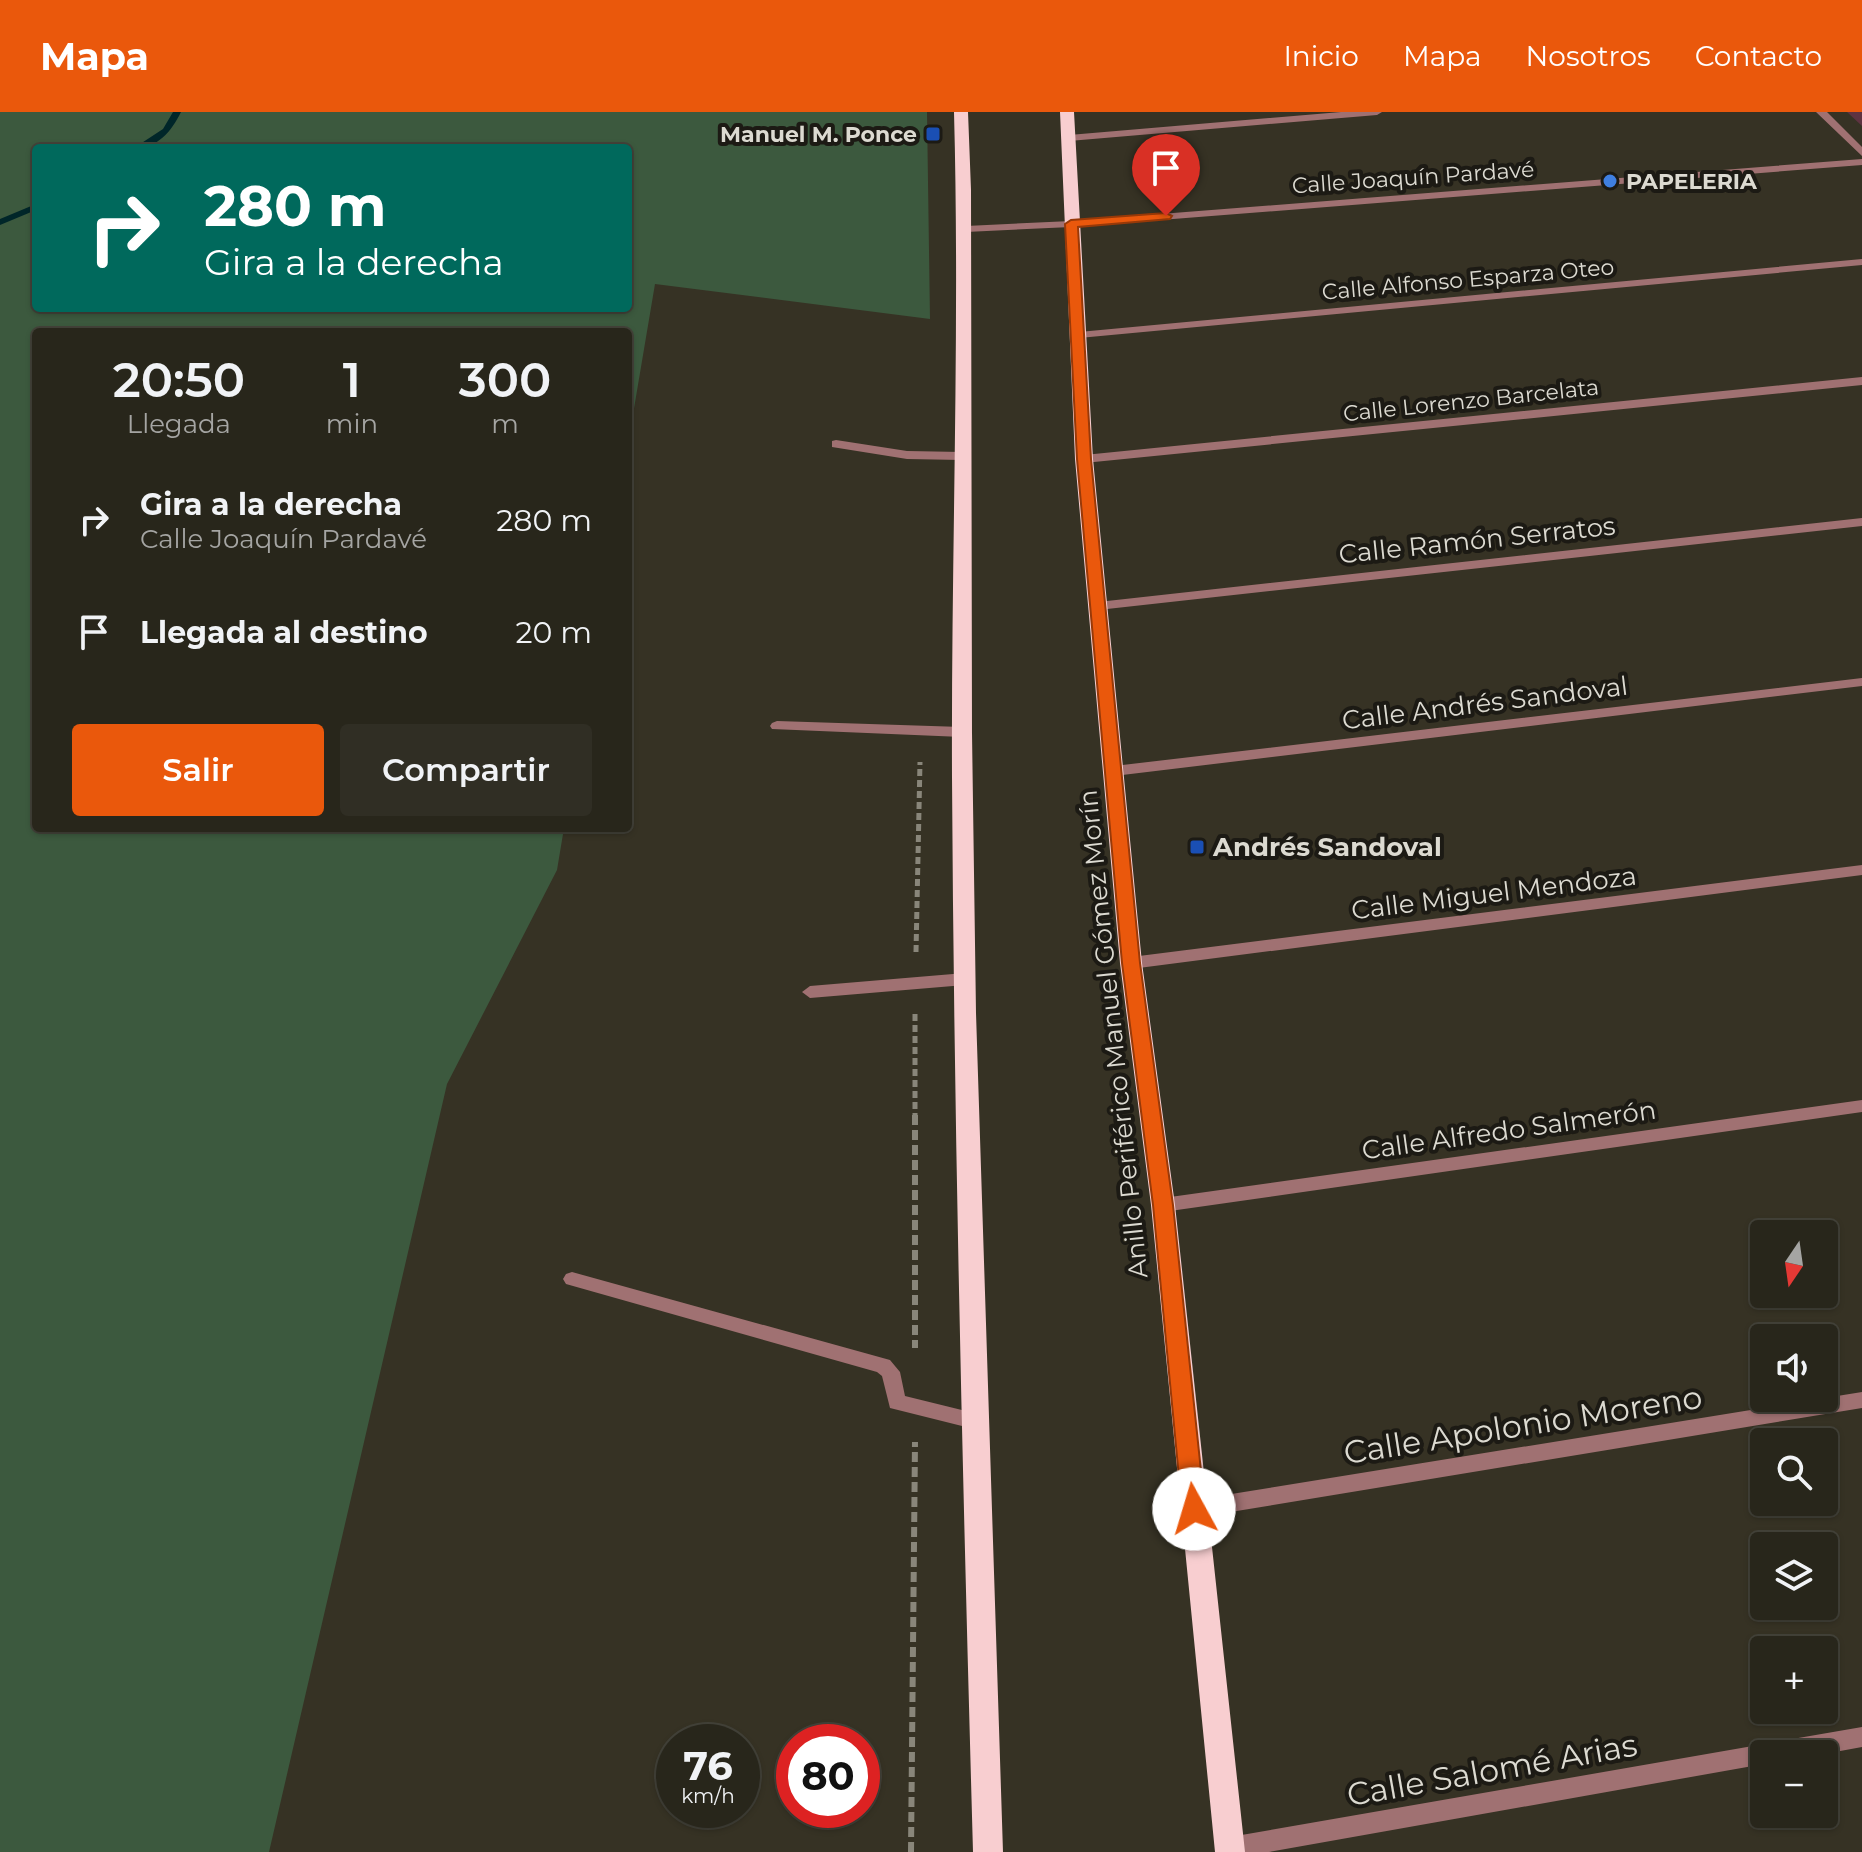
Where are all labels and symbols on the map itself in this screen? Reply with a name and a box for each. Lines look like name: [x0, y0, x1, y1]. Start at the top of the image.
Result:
place label: Manuel M. Ponce: [720, 121, 917, 148]
marker: Manuel M. Ponce: [924, 125, 942, 143]
pin: [1132, 134, 1200, 216]
street label: Calle Joaquín Pardavé: [1291, 156, 1535, 199]
place label: PAPELERIA: [1626, 168, 1758, 195]
marker: PAPELERIA: [1601, 172, 1619, 190]
street label: Calle Alfonso Esparza Oteo: [1321, 253, 1615, 306]
street label: Calle Lorenzo Barcelata: [1342, 374, 1600, 427]
street label: Calle Ramón Serratos: [1337, 510, 1617, 570]
street label: Calle Andrés Sandoval: [1340, 670, 1630, 736]
street label: Anillo Periférico Manuel Gómez Morín: [1071, 788, 1155, 1280]
place label: Andrés Sandoval: [1212, 831, 1442, 863]
marker: Andrés Sandoval: [1188, 838, 1206, 856]
street label: Calle Miguel Mendoza: [1350, 860, 1638, 926]
street label: Calle Alfredo Salmerón: [1360, 1094, 1658, 1166]
north arrow: [1750, 1220, 1838, 1308]
street label: Calle Apolonio Moreno: [1341, 1377, 1705, 1472]
position arrow: [1152, 1467, 1236, 1551]
speed limit sign: 80: [776, 1724, 880, 1828]
street label: Calle Salomé Arias: [1344, 1725, 1640, 1814]

